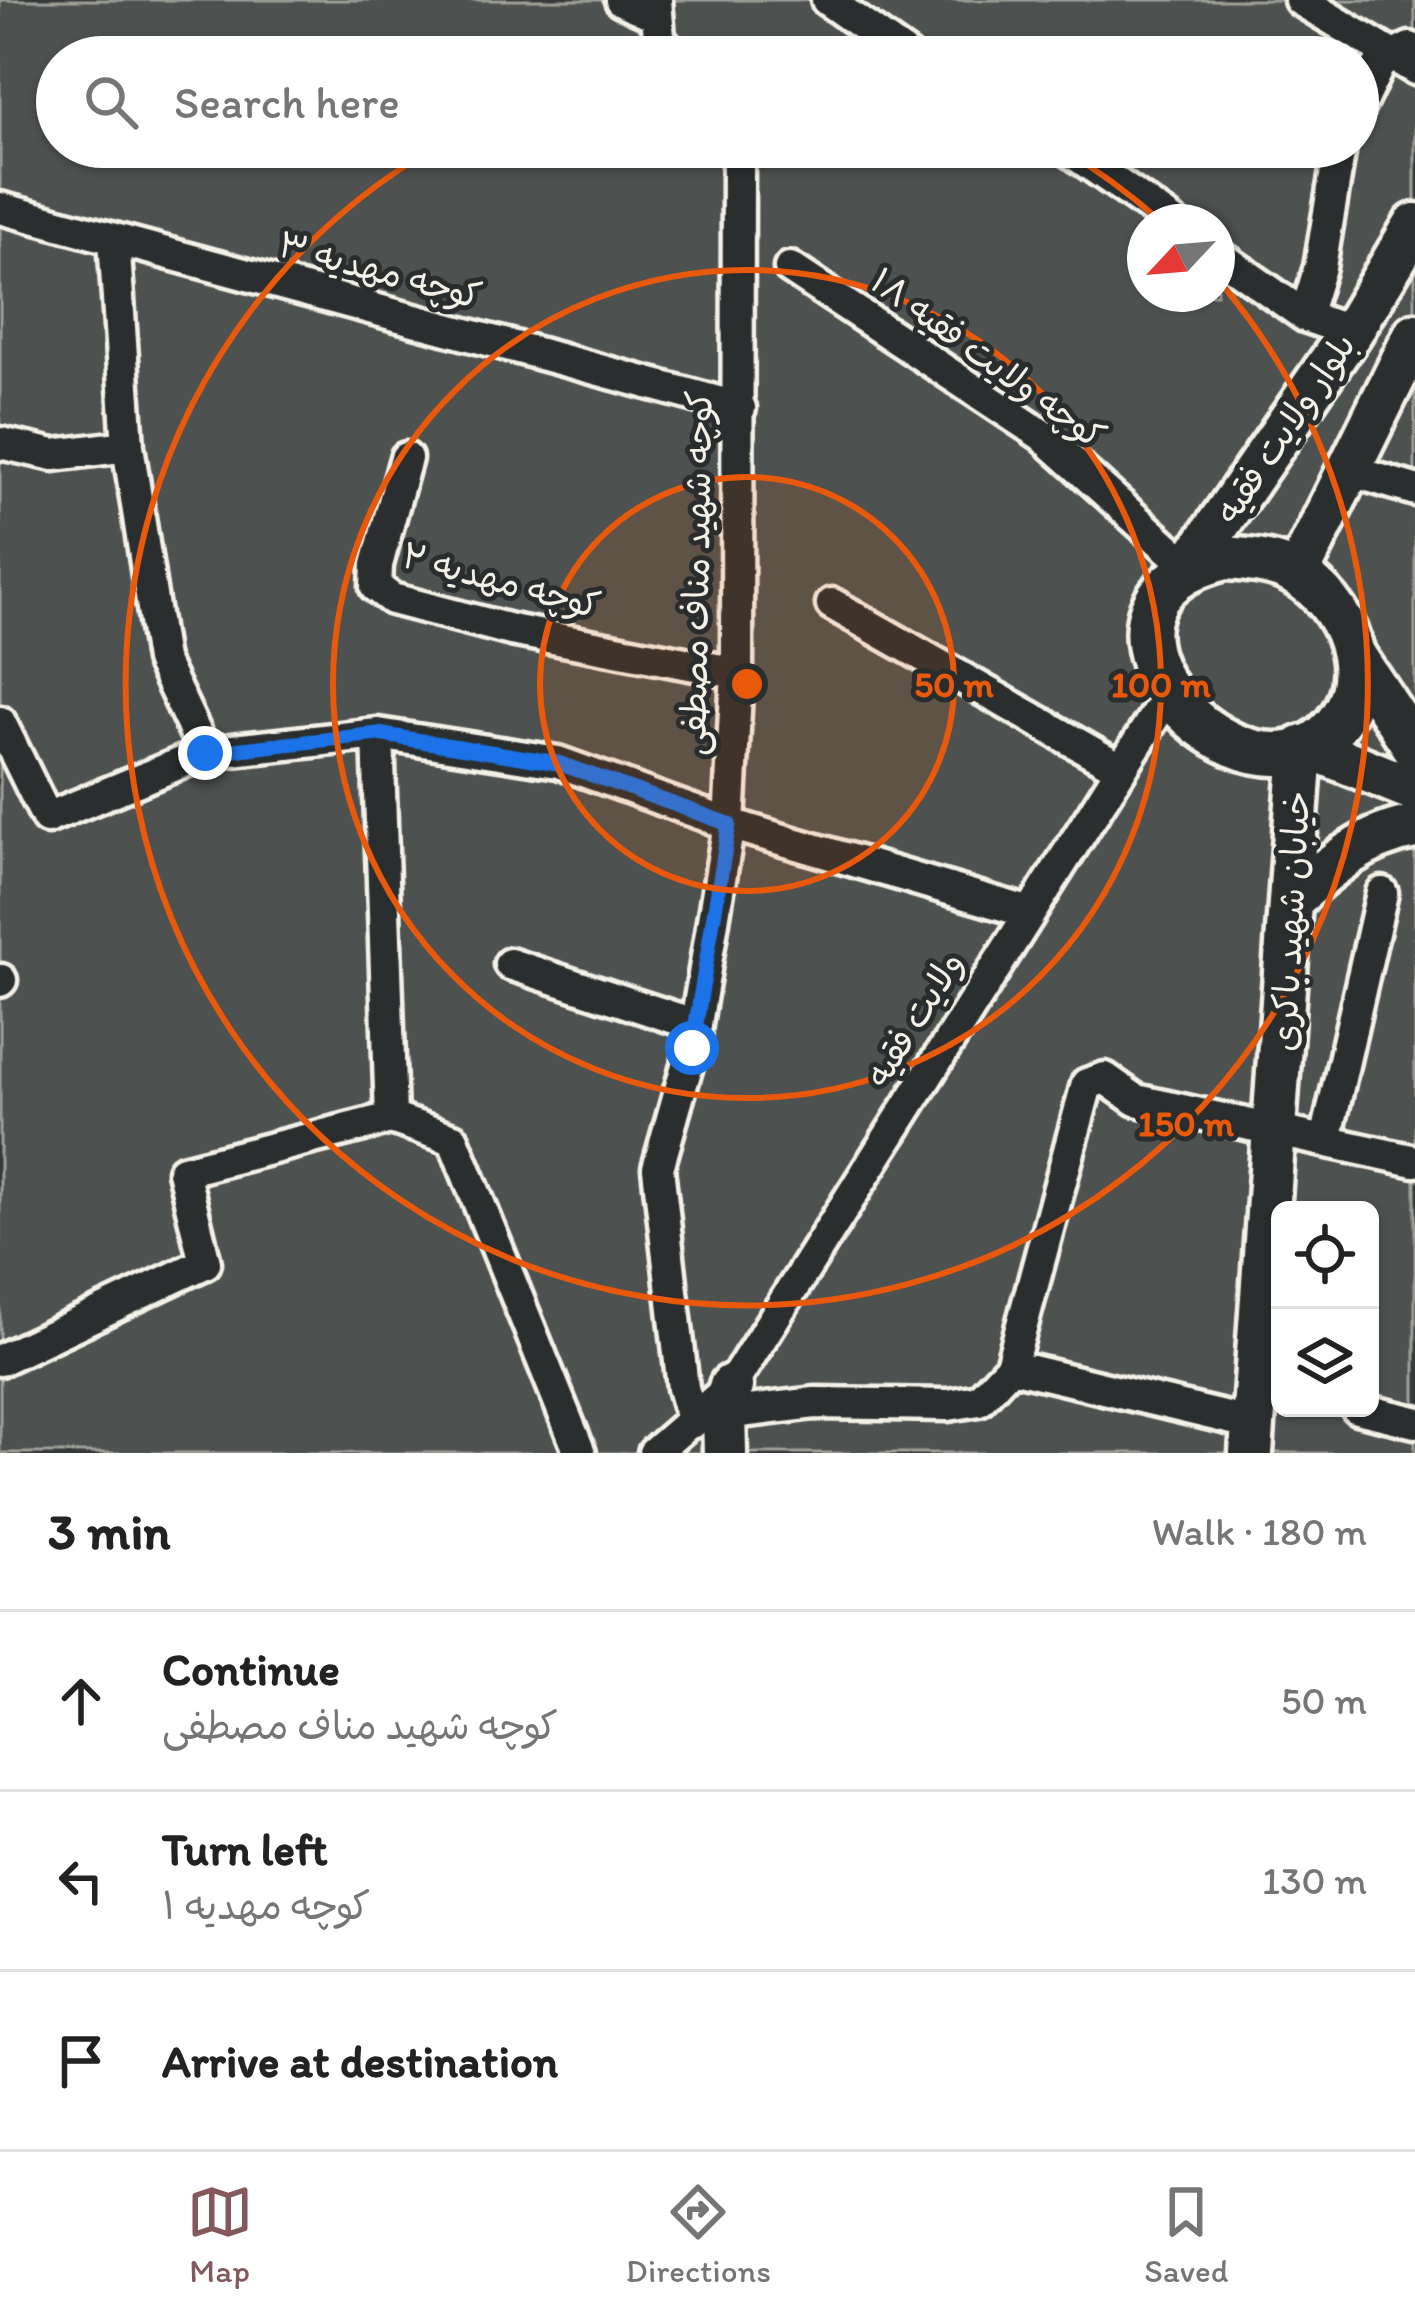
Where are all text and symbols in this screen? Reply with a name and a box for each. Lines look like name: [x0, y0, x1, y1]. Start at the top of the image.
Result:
search box: [36, 36, 1379, 168]
icon: search: [78, 69, 144, 135]
text: Search here: [174, 75, 400, 129]
north arrow: [1127, 204, 1235, 312]
street label: کوچه مهدیه ۳: [273, 222, 486, 319]
street label: کوچه ولایت فقیه ۱۸: [862, 259, 1114, 458]
street label: بلوار ولایت فقیه: [1206, 325, 1364, 531]
street label: کوچه شهید مناف مصطفی: [671, 390, 723, 756]
street label: کوچه مهدیه ۲: [397, 533, 605, 628]
centre of rings: [726, 663, 768, 705]
text: 50 m: [914, 663, 994, 706]
text: 100 m: [1111, 663, 1211, 706]
route end: [178, 726, 232, 780]
street label: خیابان شهید باکری: [1262, 790, 1318, 1052]
street label: ولایت فقیه: [856, 943, 972, 1095]
route start: [665, 1021, 719, 1075]
text: 150 m: [1138, 1102, 1235, 1145]
map controls: [1271, 1201, 1379, 1417]
button: locate: [1271, 1201, 1379, 1309]
button: layers: [1271, 1309, 1379, 1417]
text: 3 min: [48, 1501, 170, 1562]
text: Walk · 180 m: [1152, 1508, 1367, 1555]
text: Continue: [162, 1642, 340, 1696]
icon: ahead: [48, 1668, 114, 1734]
text: 50 m: [1281, 1677, 1367, 1724]
text: کوچه شهید مناف مصطفی: [162, 1702, 558, 1749]
text: Turn left: [162, 1822, 328, 1876]
icon: left: [48, 1848, 114, 1914]
text: 130 m: [1262, 1857, 1367, 1904]
text: کوچه مهدیه ۱: [162, 1882, 370, 1929]
icon: arrive: [48, 2028, 114, 2094]
text: Arrive at destination: [162, 2034, 558, 2088]
tab: Map: [187, 2179, 253, 2290]
tab: Directions: [626, 2179, 771, 2290]
tab: Saved: [1144, 2179, 1228, 2290]

